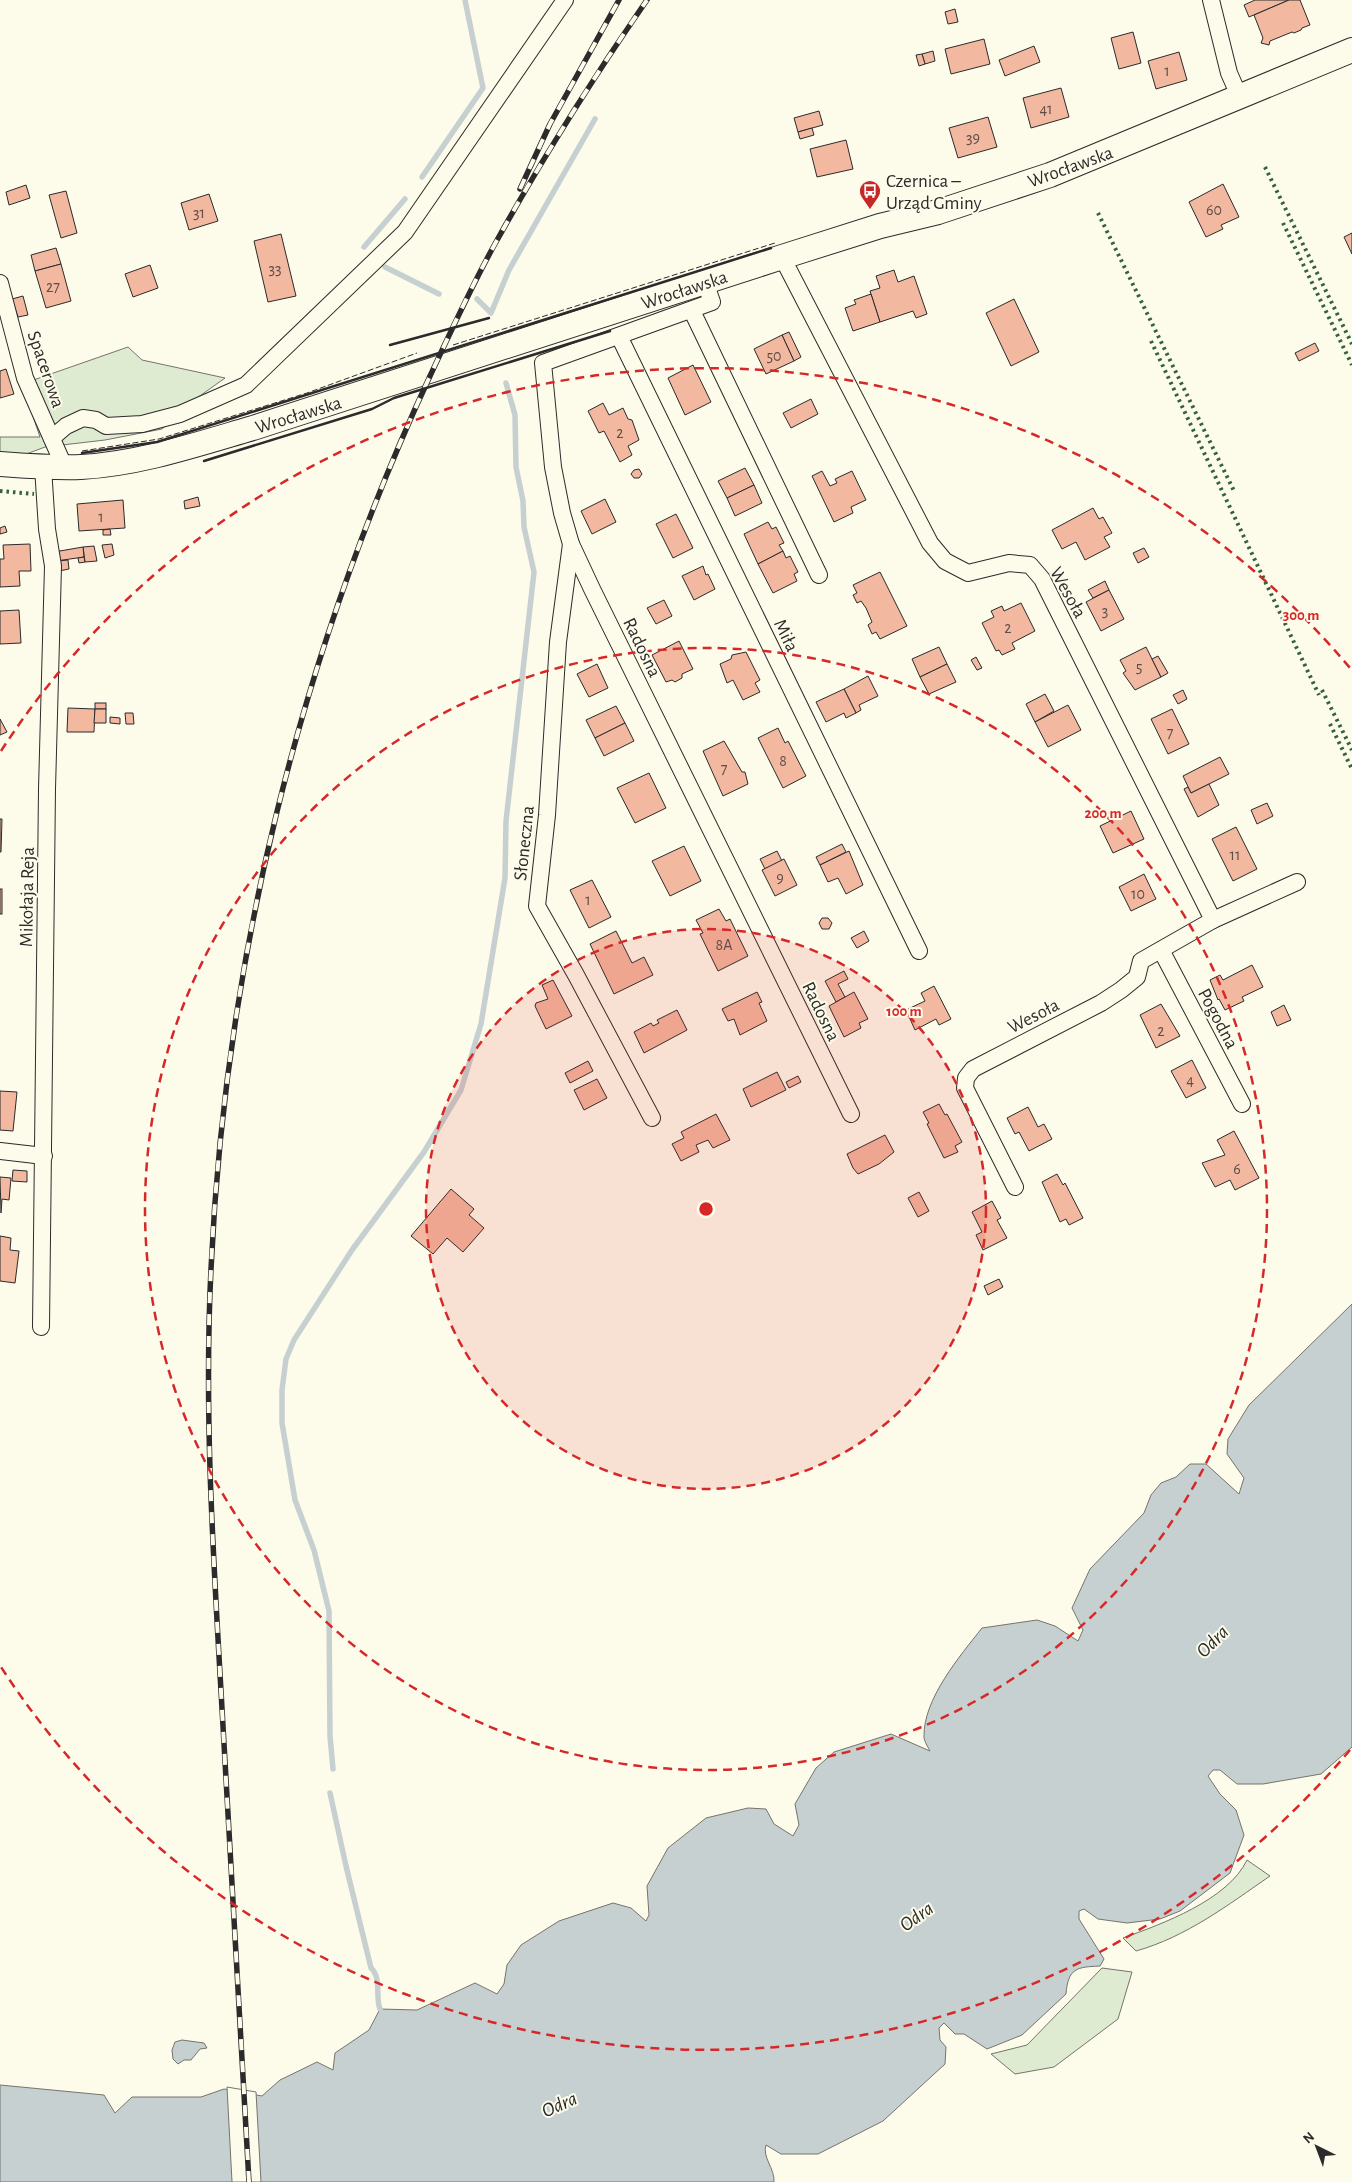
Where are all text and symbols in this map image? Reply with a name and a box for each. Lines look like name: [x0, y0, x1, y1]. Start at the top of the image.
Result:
house number: 1: [1164, 63, 1170, 79]
house number: 41: [1039, 101, 1053, 117]
house number: 39: [966, 130, 980, 146]
street label: Wrocławska: [1025, 143, 1116, 192]
place label: Czernica – Urząd Gminy: [886, 172, 982, 213]
bus stop icon: Czernica – Urząd Gminy: [858, 179, 882, 210]
house number: 60: [1206, 202, 1222, 218]
house number: 31: [193, 205, 205, 221]
house number: 33: [268, 261, 282, 277]
street label: Wrocławska: [639, 268, 730, 313]
house number: 27: [46, 279, 60, 295]
street label: Spacerowa: [24, 329, 68, 411]
house number: 50: [766, 348, 782, 364]
street label: Wrocławska: [253, 393, 344, 438]
house number: 2: [616, 425, 624, 441]
house number: 1: [98, 509, 104, 525]
street label: Wesoła: [1046, 564, 1089, 622]
house number: 3: [1102, 603, 1108, 619]
text: 300 m: [1283, 608, 1319, 623]
street label: Radosna: [619, 615, 664, 681]
street label: Miła: [770, 617, 802, 655]
house number: 2: [1004, 620, 1012, 636]
house number: 5: [1136, 659, 1142, 675]
house number: 7: [1167, 725, 1174, 741]
house number: 8: [779, 753, 787, 769]
house number: 7: [721, 761, 728, 777]
street label: Słoneczna: [511, 804, 538, 882]
text: 200 m: [1084, 806, 1122, 821]
street label: Mikołaja Reja: [17, 846, 38, 947]
house number: 11: [1229, 847, 1241, 863]
house number: 9: [776, 870, 784, 886]
house number: 10: [1131, 886, 1145, 902]
house number: 1: [585, 892, 591, 908]
house number: 8A: [716, 937, 732, 953]
street label: Radosna: [798, 979, 843, 1045]
street label: Pogodna: [1194, 985, 1242, 1052]
street label: Wesoła: [1005, 995, 1063, 1037]
text: 100 m: [886, 1004, 922, 1019]
house number: 2: [1157, 1023, 1165, 1039]
house number: 4: [1186, 1072, 1194, 1088]
house number: 6: [1233, 1161, 1241, 1177]
centre of rings: [697, 1200, 715, 1218]
water label: Odra: [1193, 1622, 1233, 1662]
water label: Odra: [896, 1898, 937, 1936]
water label: Odra: [539, 2088, 580, 2121]
north arrow: [1292, 2122, 1342, 2172]
text: N: [1301, 2130, 1317, 2147]

